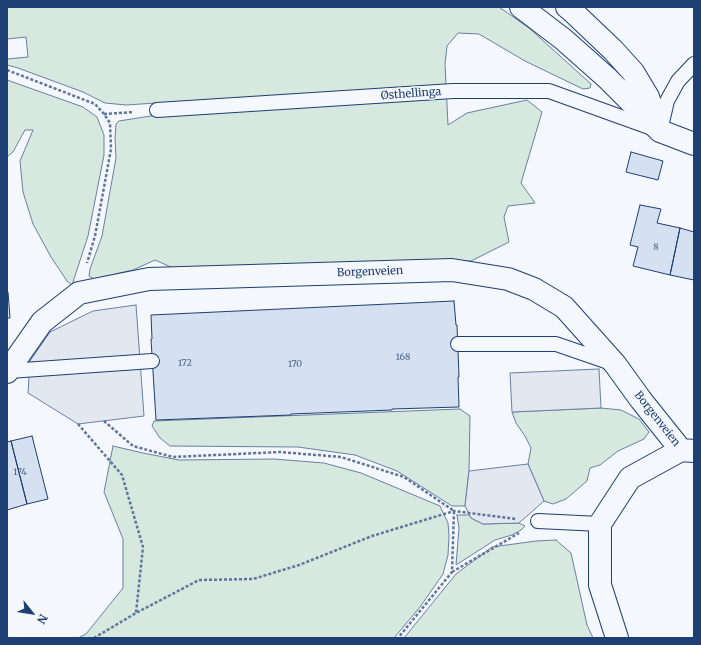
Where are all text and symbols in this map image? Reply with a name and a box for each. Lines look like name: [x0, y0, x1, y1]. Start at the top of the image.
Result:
street label: Østhellinga: [380, 85, 442, 103]
house number: 8: [653, 242, 659, 252]
street label: Borgenveien: [337, 264, 403, 280]
house number: 168: [396, 352, 410, 362]
house number: 172: [178, 358, 192, 368]
house number: 170: [288, 359, 302, 369]
street label: Borgenveien: [631, 389, 683, 449]
house number: 174: [13, 467, 27, 477]
north arrow: [12, 593, 52, 633]
text: N: [34, 612, 51, 626]

